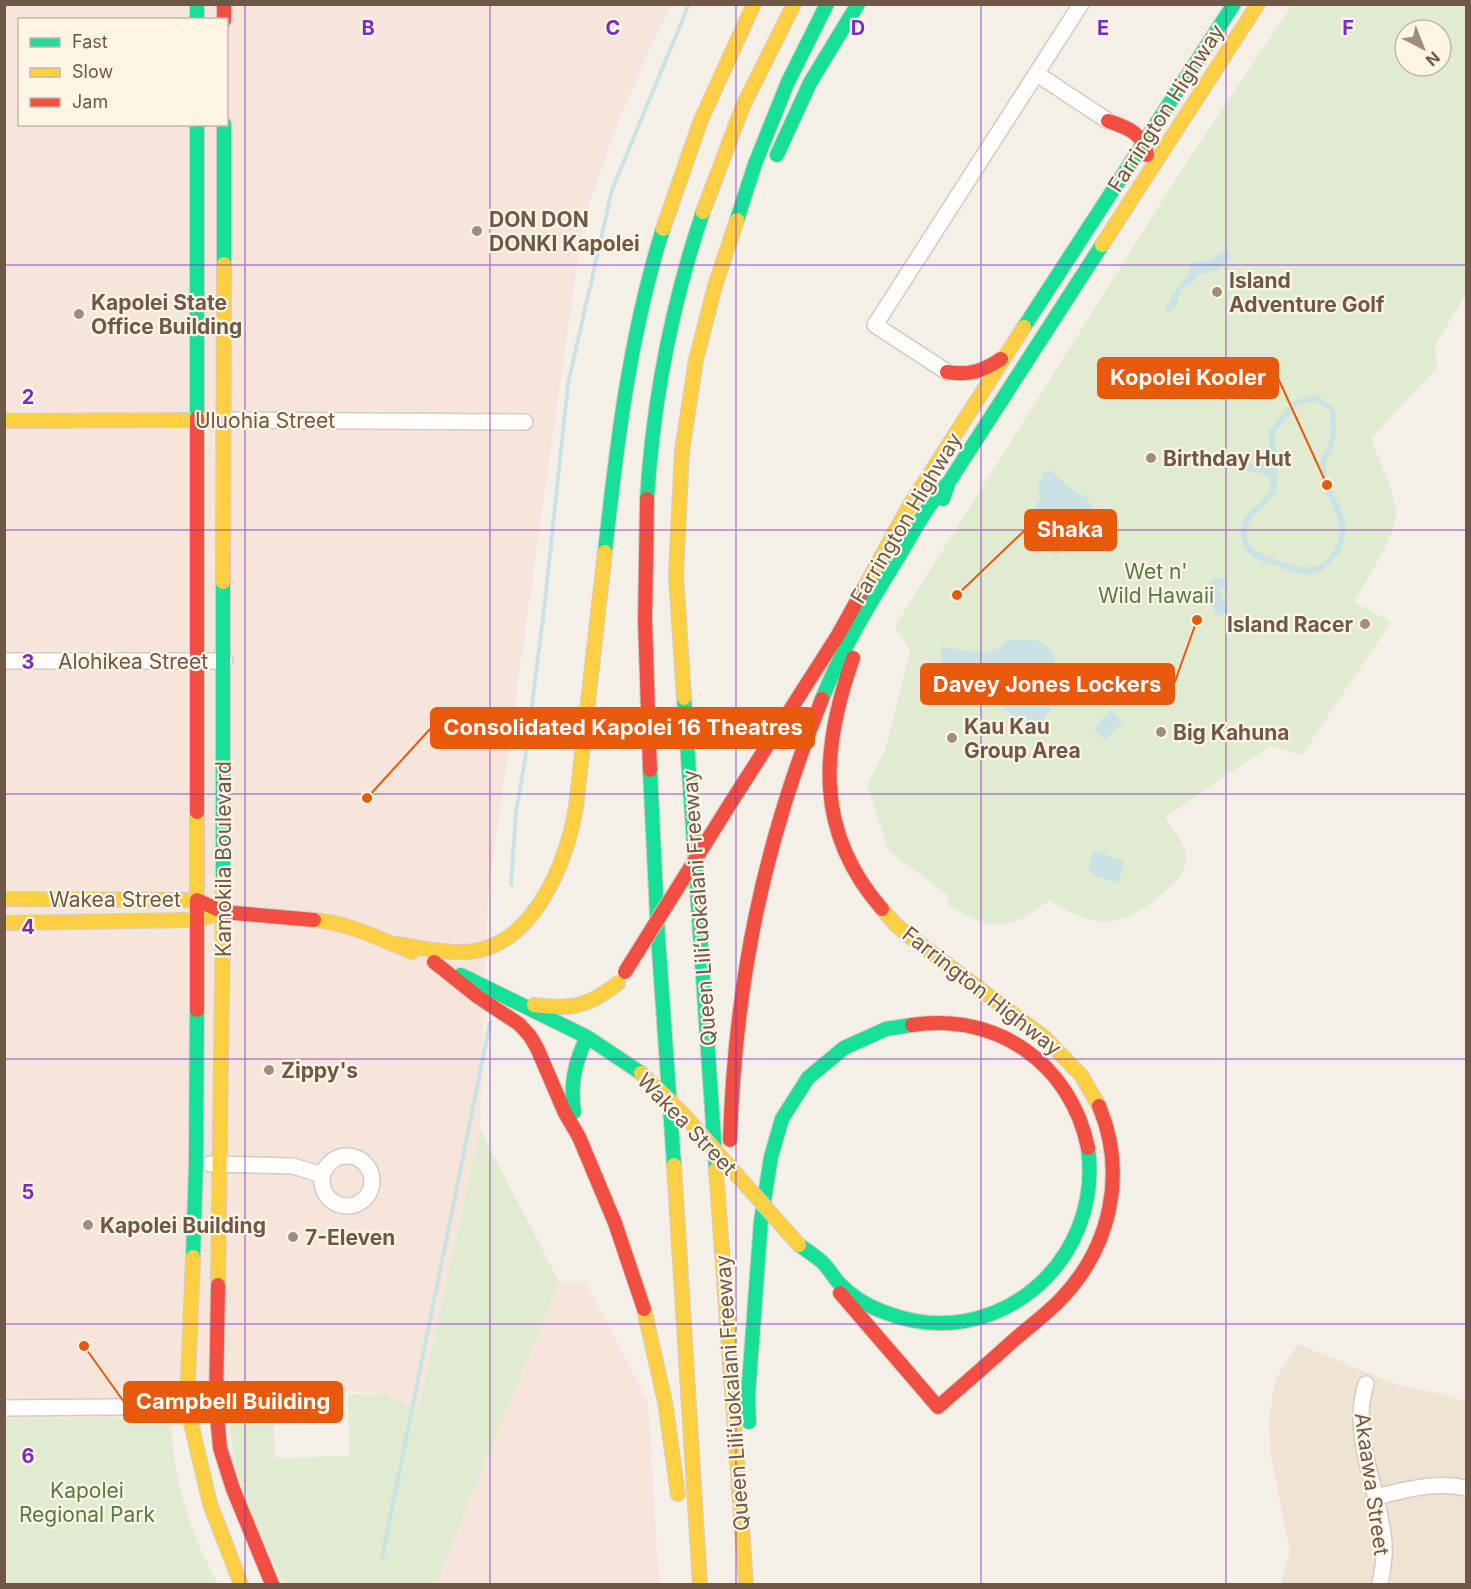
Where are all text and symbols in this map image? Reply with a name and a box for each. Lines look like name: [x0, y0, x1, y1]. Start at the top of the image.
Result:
text: B: [361, 16, 375, 40]
text: C: [606, 16, 620, 40]
text: D: [851, 16, 865, 40]
text: E: [1097, 16, 1109, 40]
text: F: [1342, 16, 1354, 40]
legend: [18, 18, 228, 126]
north arrow: [1393, 18, 1453, 78]
street label: Farrington Highway: [1103, 19, 1230, 196]
text: Fast: [72, 31, 108, 52]
text: N: [1422, 48, 1444, 71]
text: Slow: [72, 61, 113, 82]
text: Jam: [72, 91, 108, 112]
place label: DON DON DONKI Kapolei: [489, 207, 640, 256]
marker: DON DON DONKI Kapolei: [470, 224, 484, 238]
place label: Island Adventure Golf: [1229, 268, 1385, 317]
marker: Island Adventure Golf: [1210, 285, 1224, 299]
place label: Kapolei State Office Building: [91, 290, 242, 339]
marker: Kapolei State Office Building: [72, 307, 86, 321]
callout: Kopolei Kooler: [1098, 358, 1278, 398]
text: Kopolei Kooler: [1110, 364, 1266, 390]
text: 2: [22, 385, 34, 409]
street label: Uluohia Street: [195, 408, 335, 433]
street label: Farrington Highway: [845, 428, 967, 608]
place label: Birthday Hut: [1163, 446, 1292, 471]
marker: Birthday Hut: [1144, 451, 1158, 465]
callout: Shaka: [1025, 510, 1116, 550]
text: Shaka: [1037, 516, 1103, 542]
park label: Wet n' Wild Hawaii: [1098, 559, 1214, 608]
place label: Island Racer: [1227, 612, 1353, 637]
marker: Island Racer: [1358, 617, 1372, 631]
street label: Alohikea Street: [58, 649, 208, 674]
text: 3: [22, 650, 34, 674]
callout: Davey Jones Lockers: [921, 664, 1174, 704]
text: Davey Jones Lockers: [933, 671, 1161, 697]
callout: Consolidated Kapolei 16 Theatres: [431, 708, 814, 748]
text: Consolidated Kapolei 16 Theatres: [443, 714, 803, 740]
place label: Kau Kau Group Area: [964, 714, 1081, 763]
place label: Big Kahuna: [1173, 720, 1290, 745]
marker: Big Kahuna: [1154, 725, 1168, 739]
marker: Kau Kau Group Area: [945, 731, 959, 745]
street label: Kamokila Boulevard: [211, 761, 236, 957]
street label: Queen Liliʻuokalani Freeway: [677, 769, 721, 1047]
street label: Wakea Street: [49, 887, 181, 912]
text: 4: [21, 915, 35, 939]
street label: Farrington Highway: [898, 921, 1066, 1061]
place label: Zippy's: [281, 1058, 358, 1083]
marker: Zippy's: [262, 1063, 276, 1077]
street label: Wakea Street: [632, 1068, 742, 1180]
text: 5: [22, 1180, 34, 1204]
place label: Kapolei Building: [100, 1213, 266, 1238]
marker: Kapolei Building: [81, 1218, 95, 1232]
place label: 7-Eleven: [305, 1225, 395, 1250]
marker: 7-Eleven: [286, 1230, 300, 1244]
street label: Queen Liliʻuokalani Freeway: [710, 1254, 754, 1532]
callout: Campbell Building: [124, 1382, 342, 1422]
text: Campbell Building: [136, 1388, 330, 1414]
street label: Akaawa Street: [1350, 1411, 1394, 1557]
text: 6: [22, 1444, 35, 1468]
park label: Kapolei Regional Park: [19, 1478, 156, 1527]

